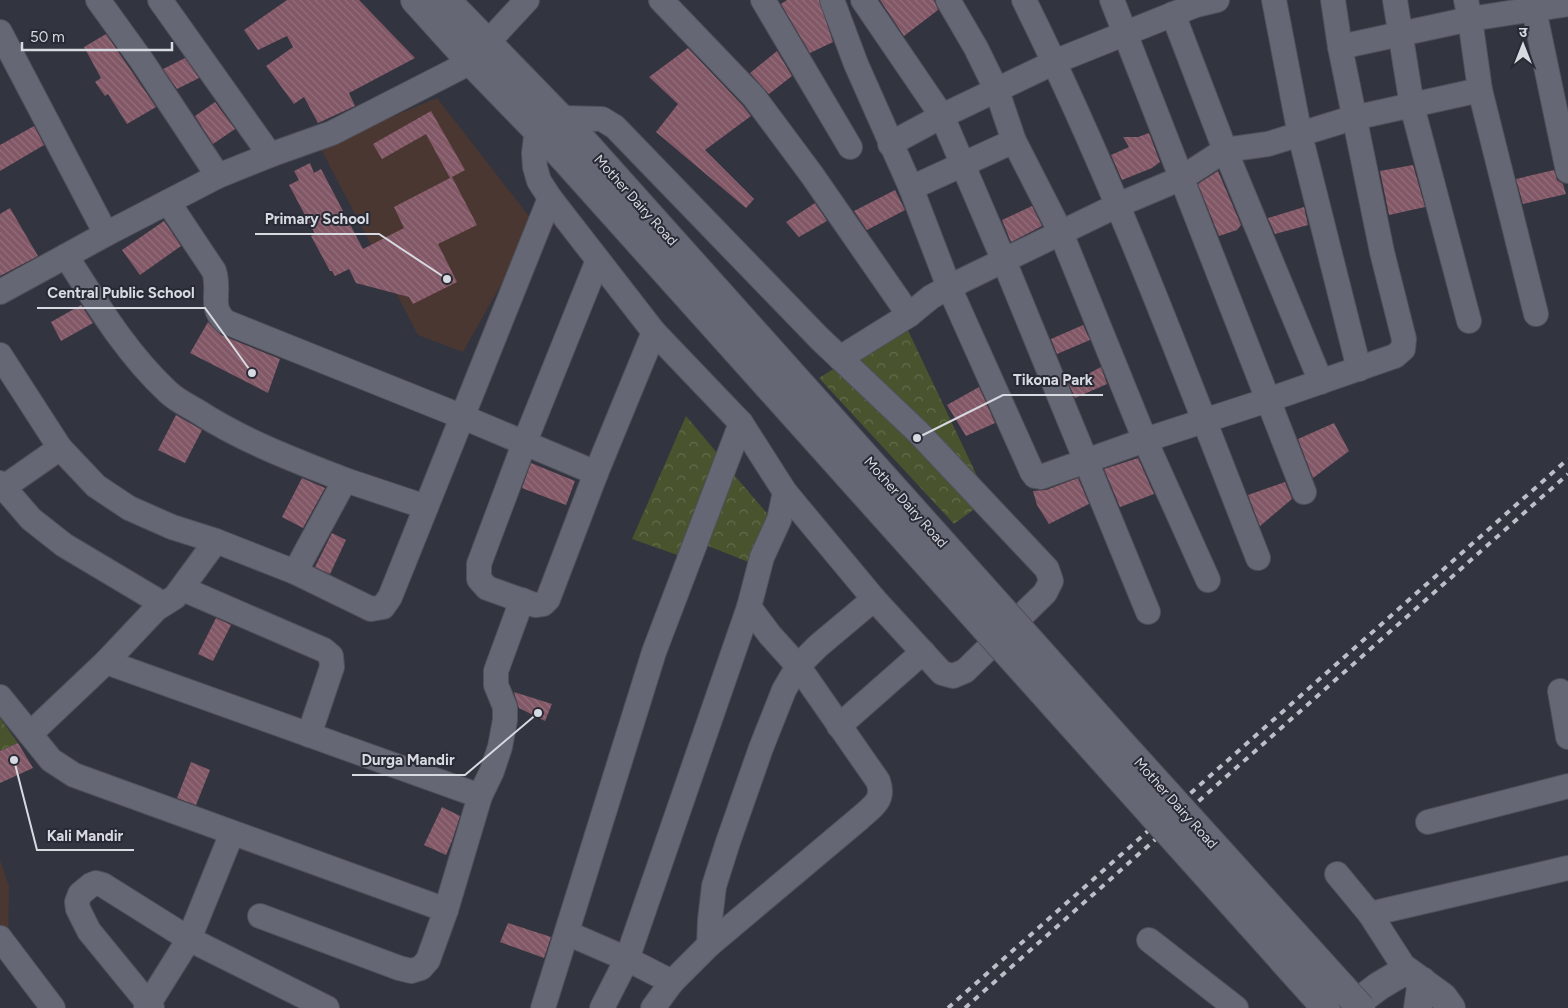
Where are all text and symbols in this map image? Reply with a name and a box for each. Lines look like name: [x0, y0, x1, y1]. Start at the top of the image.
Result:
scale bar: [22, 20, 172, 52]
north arrow: [1498, 20, 1548, 70]
text: उ: [1519, 24, 1528, 41]
text: 50 m: [30, 28, 65, 46]
street label: Mother Dairy Road: [590, 151, 681, 249]
callout: Primary School: [255, 204, 379, 234]
text: Primary School: [265, 210, 369, 228]
callout: Central Public School: [37, 278, 205, 308]
text: Central Public School: [47, 284, 195, 302]
callout: Tikona Park: [1003, 365, 1103, 395]
text: Tikona Park: [1013, 371, 1093, 389]
street label: Mother Dairy Road: [860, 453, 951, 551]
callout: Durga Mandir: [352, 745, 465, 775]
text: Durga Mandir: [361, 751, 455, 769]
street label: Mother Dairy Road: [1130, 754, 1221, 852]
callout: Kali Mandir: [37, 820, 134, 850]
text: Kali Mandir: [47, 827, 124, 845]

